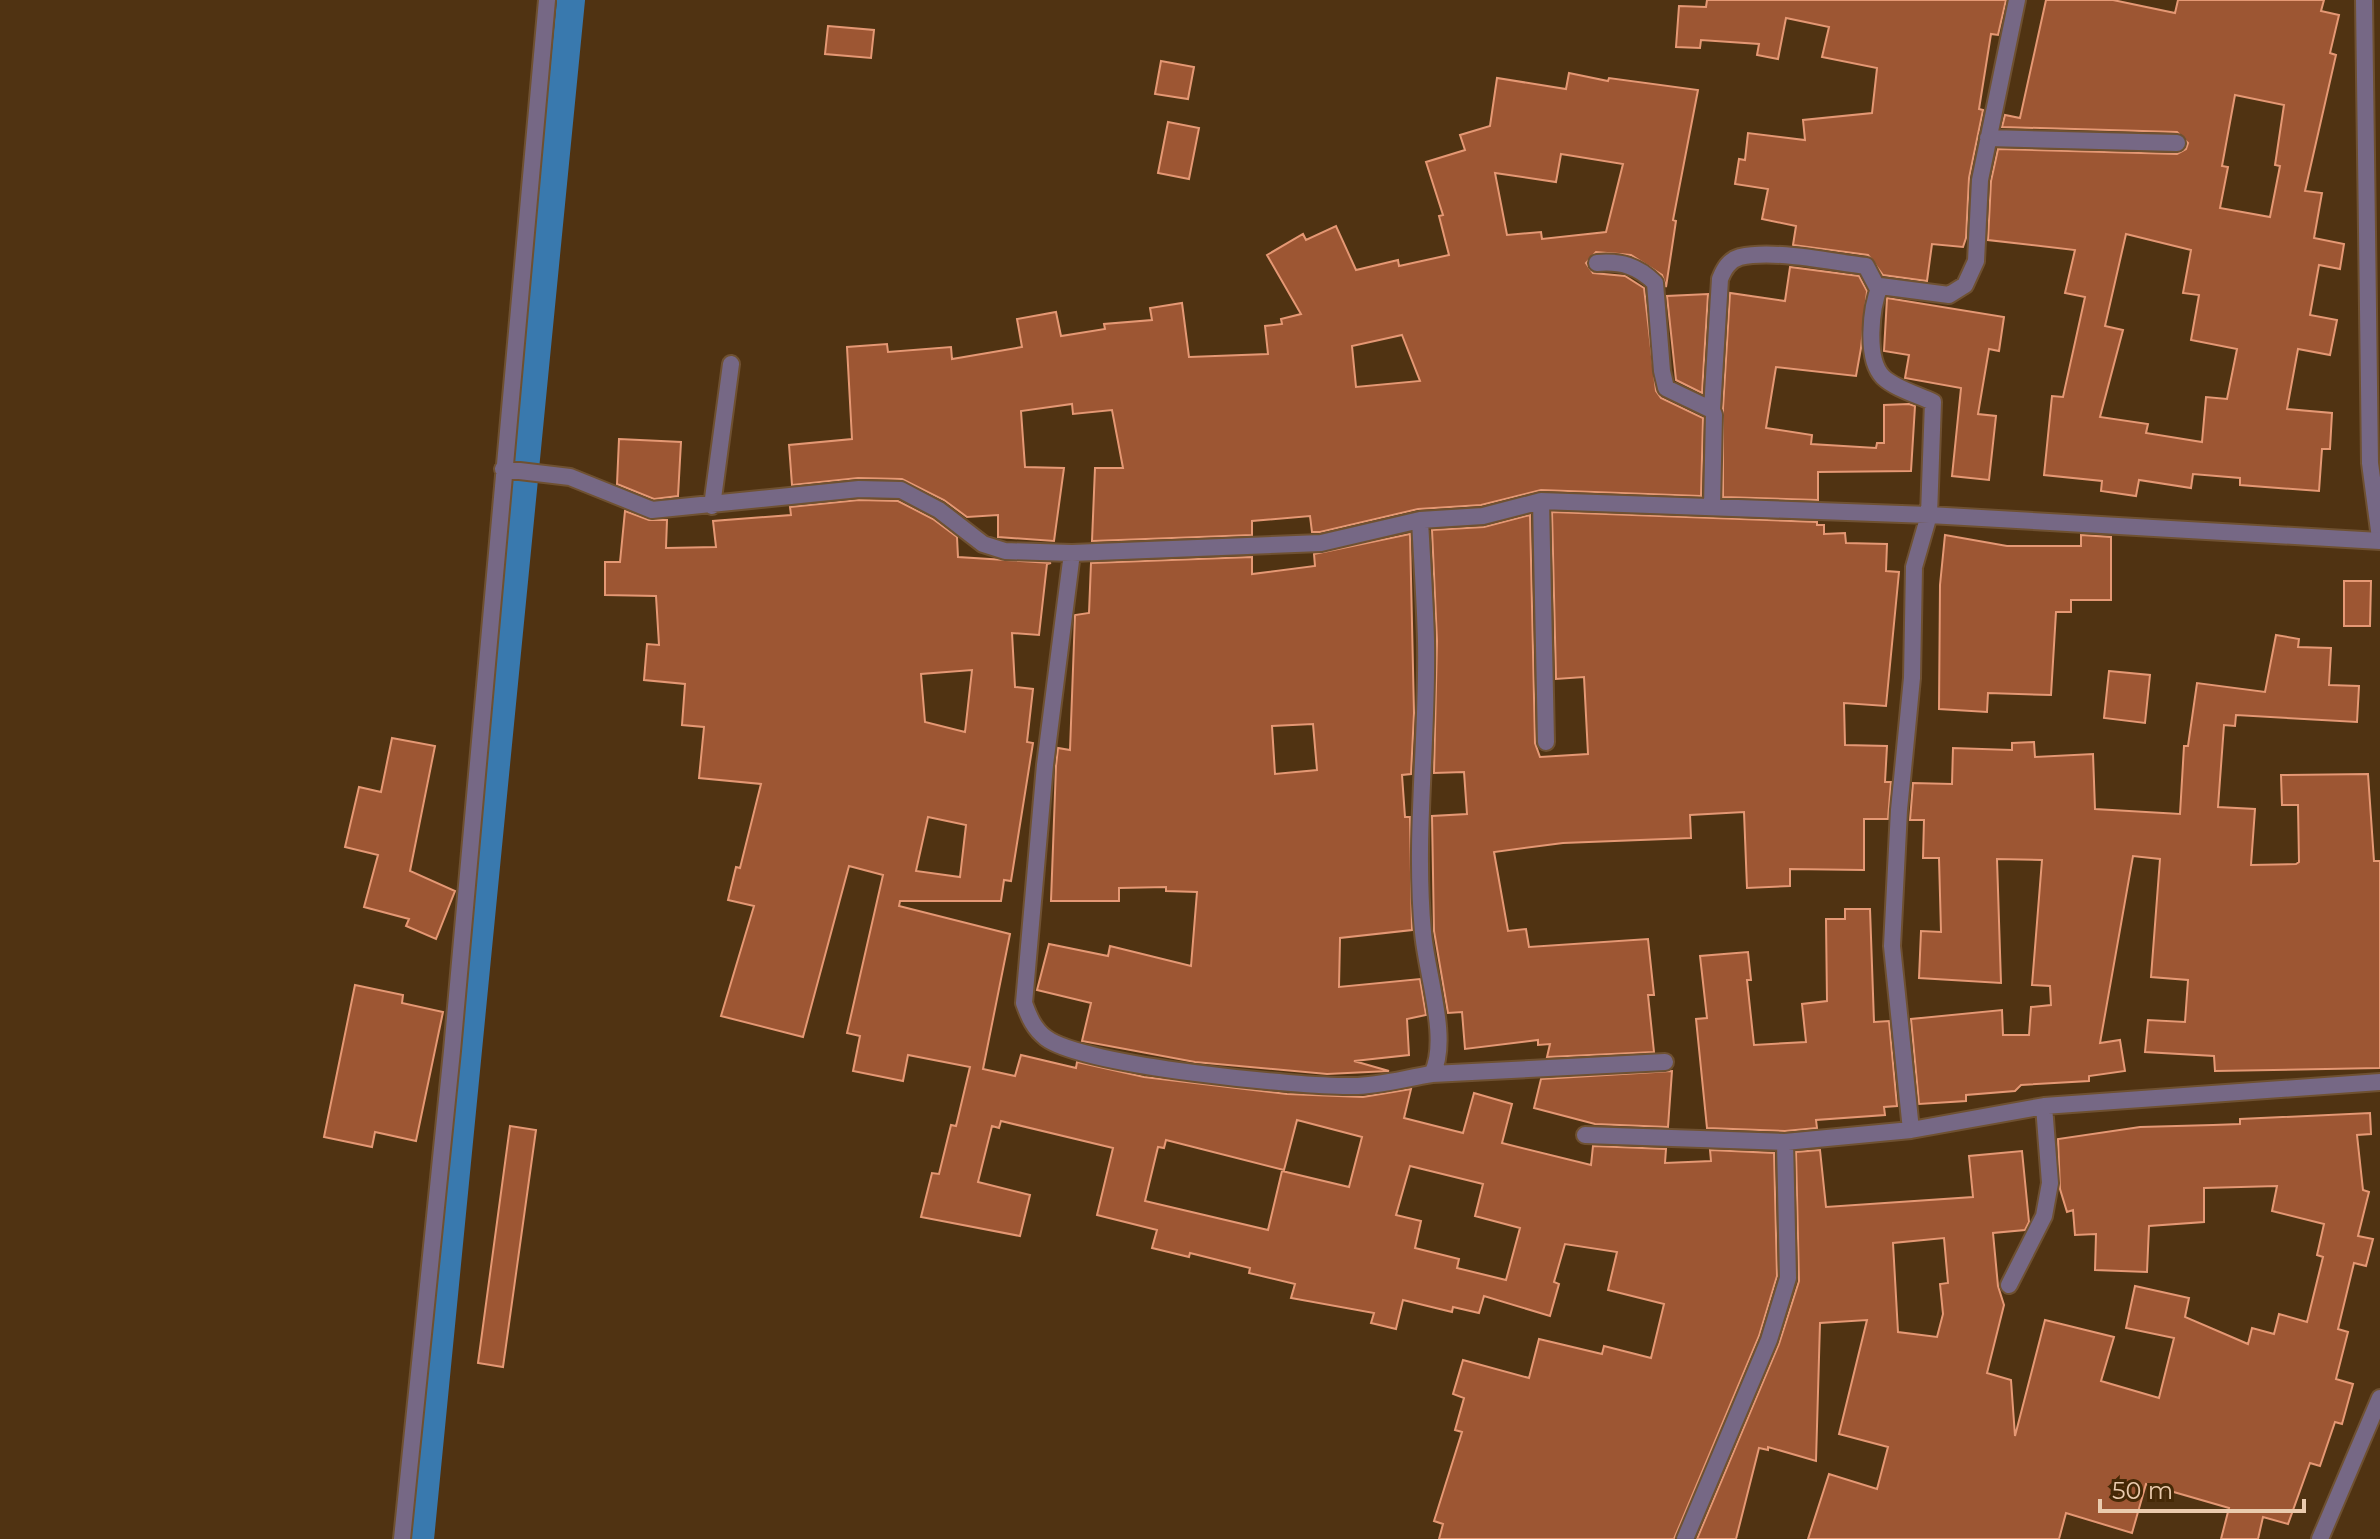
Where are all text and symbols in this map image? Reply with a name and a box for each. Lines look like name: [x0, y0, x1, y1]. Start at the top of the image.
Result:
scale bar: [2100, 1463, 2304, 1513]
text: 50 m: [2112, 1476, 2173, 1505]

